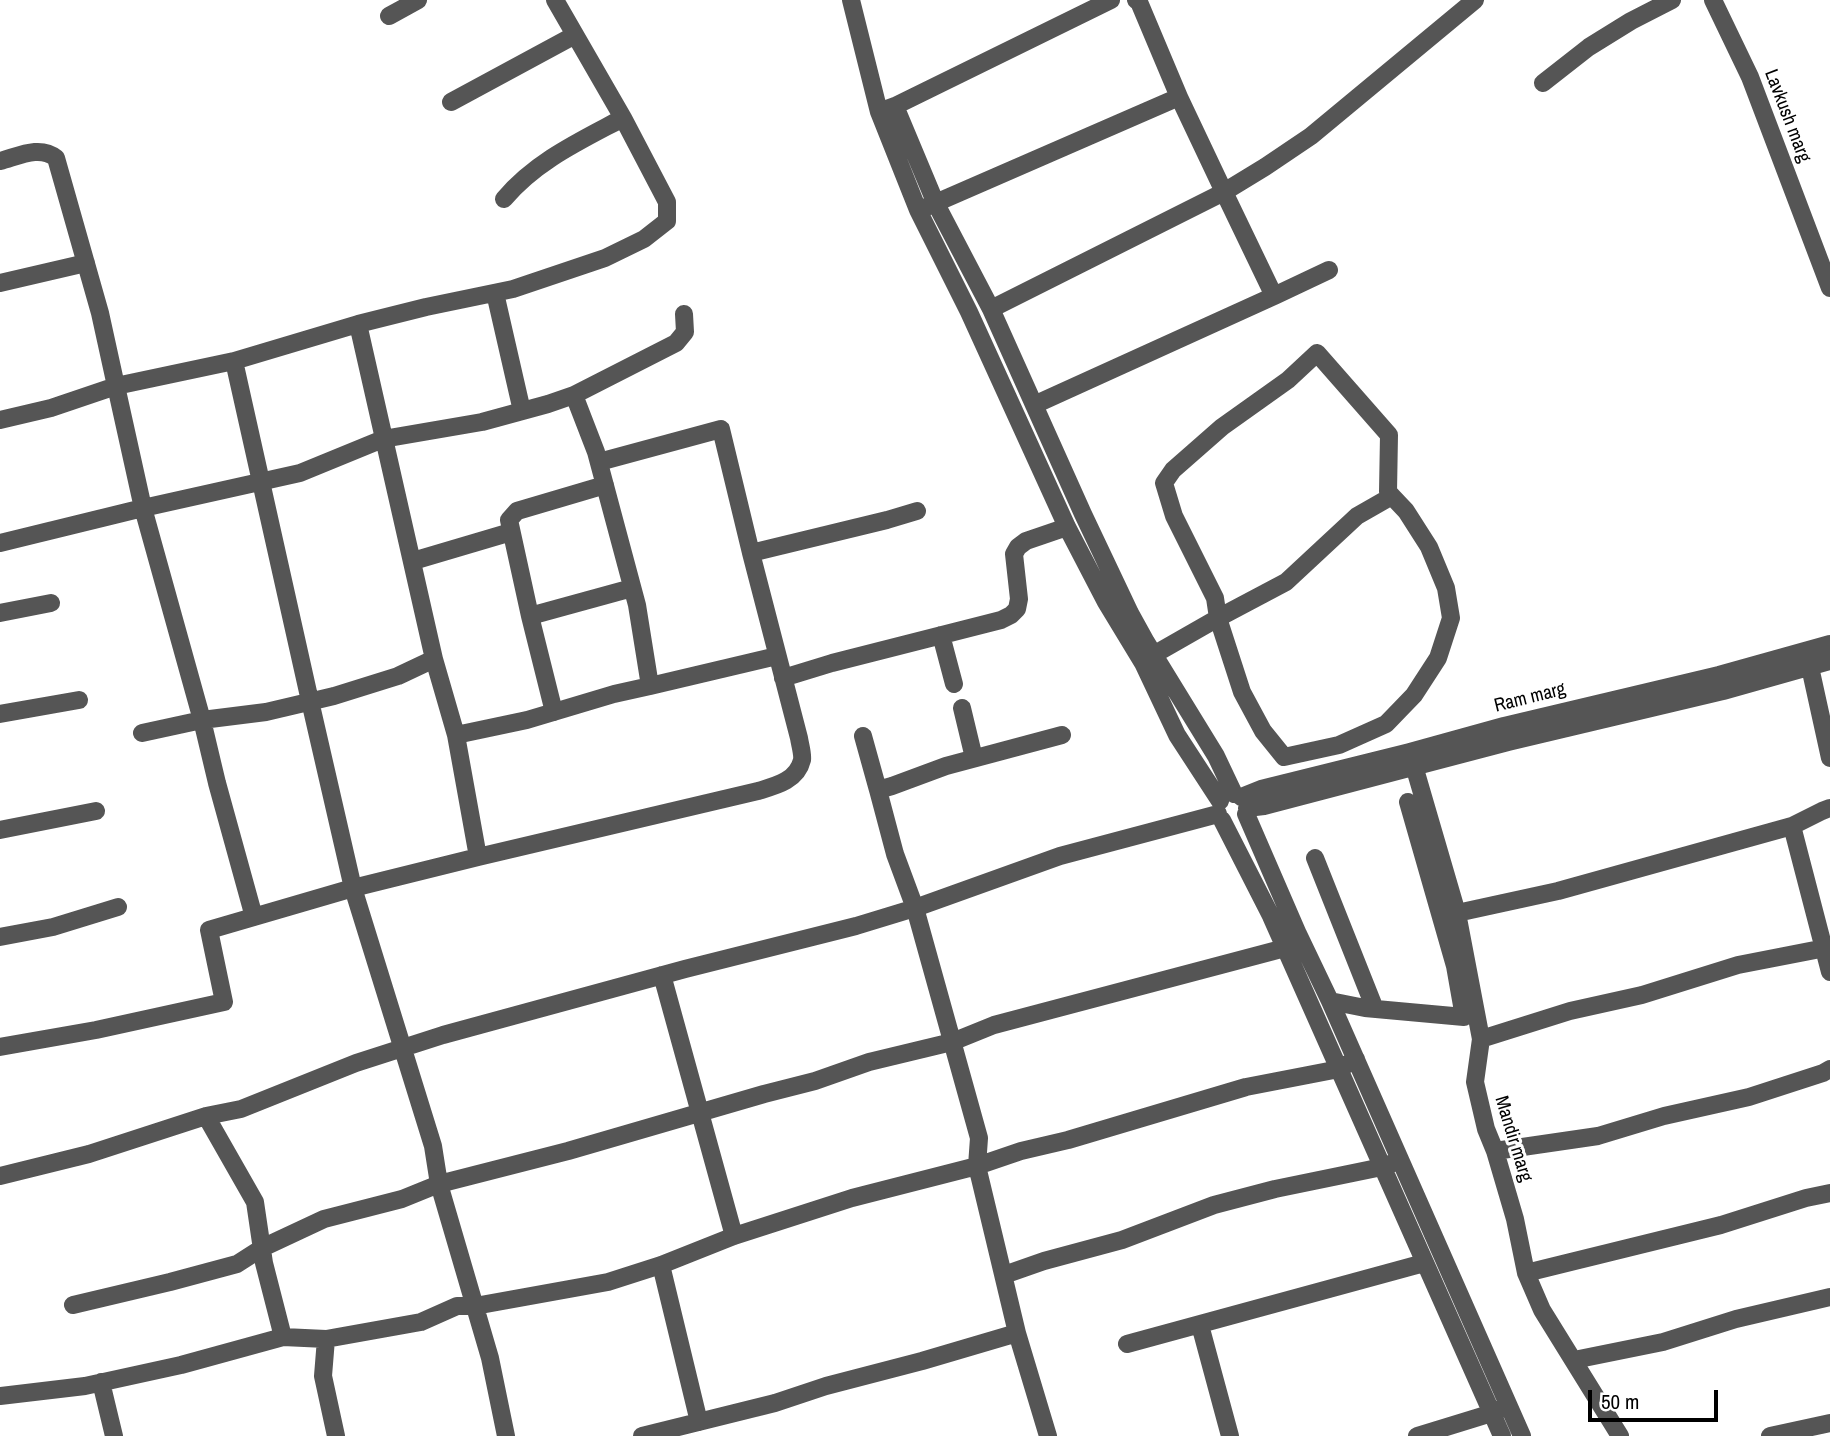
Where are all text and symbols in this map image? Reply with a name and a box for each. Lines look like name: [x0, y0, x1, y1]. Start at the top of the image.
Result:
street label: Lavkush marg: [1759, 66, 1815, 166]
street label: Ram marg: [1492, 678, 1568, 718]
street label: Mandir marg: [1489, 1093, 1537, 1185]
scale bar: [1592, 1376, 1722, 1420]
text: 50 m: [1601, 1387, 1639, 1416]

